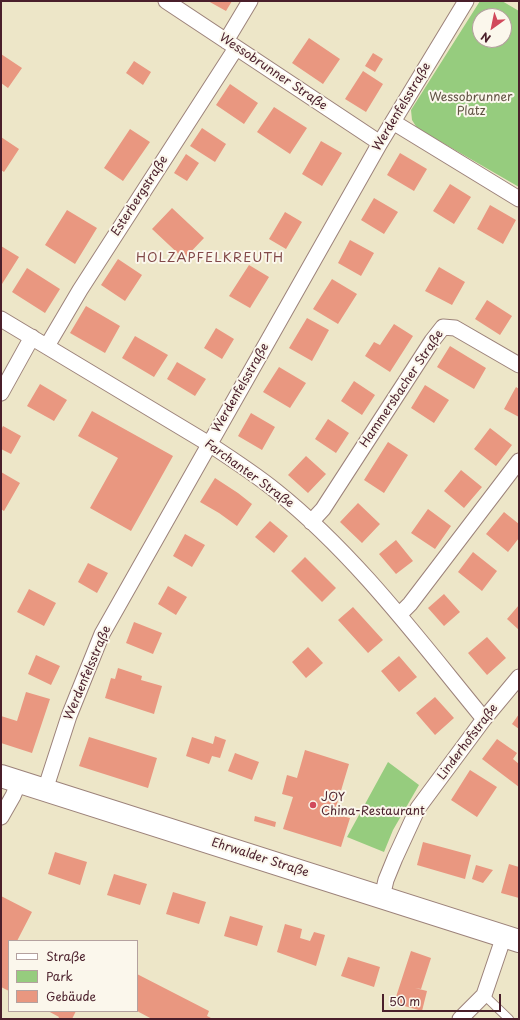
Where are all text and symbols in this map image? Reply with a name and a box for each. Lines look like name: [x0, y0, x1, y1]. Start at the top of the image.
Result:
north arrow: [472, 8, 512, 48]
text: N: [477, 28, 494, 47]
street label: Wessobrunner Straße: [216, 31, 330, 113]
street label: Werdenfelsstraße: [370, 60, 434, 154]
park label: Wessobrunner Platz: [429, 91, 513, 119]
street label: Esterbergstraße: [109, 153, 171, 239]
district label: HOLZAPFELKREUTH: [137, 250, 283, 266]
street label: Hammersbacher Straße: [357, 327, 447, 451]
street label: Werdenfelsstraße: [210, 341, 272, 435]
street label: Farchanter Straße: [202, 437, 296, 511]
street label: Werdenfelsstraße: [62, 624, 114, 722]
street label: Linderhofstraße: [435, 701, 501, 783]
place label: JOY China-Restaurant: [321, 791, 425, 819]
marker: JOY China-Restaurant: [308, 800, 318, 810]
street label: Ehrwalder Straße: [209, 835, 311, 881]
legend: [8, 940, 138, 1012]
text: Straße: [46, 947, 86, 965]
text: Park: [46, 967, 73, 985]
scale bar: [384, 986, 503, 1012]
text: Gebäude: [46, 987, 96, 1005]
text: 50 m: [389, 992, 420, 1010]

